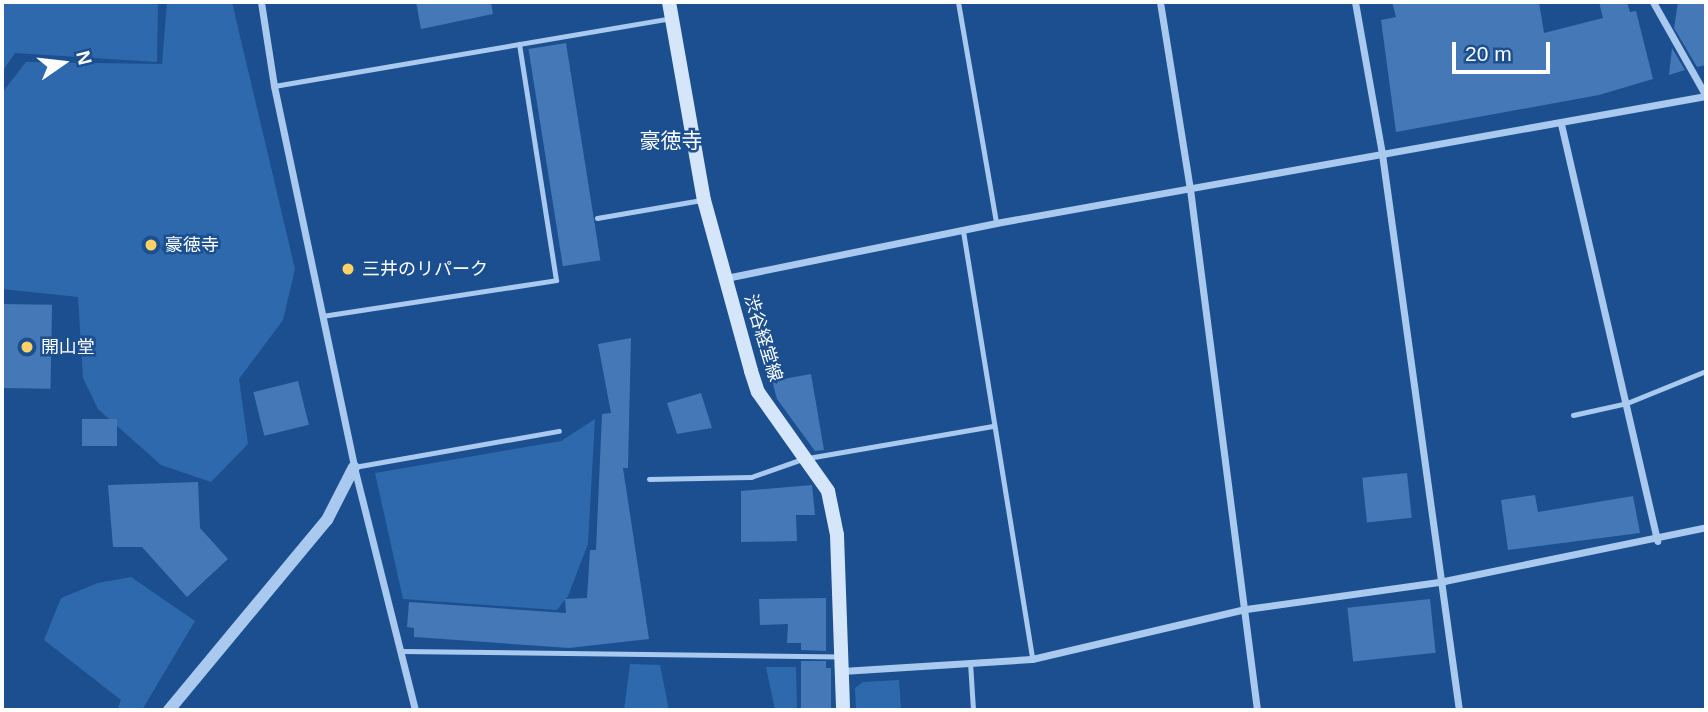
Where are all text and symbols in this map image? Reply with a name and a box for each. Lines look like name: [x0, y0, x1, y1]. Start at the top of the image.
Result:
north arrow: [28, 28, 98, 98]
scale bar: [1456, 28, 1554, 72]
text: 20 m: [1465, 42, 1512, 65]
text: N: [72, 49, 96, 67]
district label: 豪徳寺: [640, 128, 702, 154]
place label: 豪徳寺: [165, 234, 219, 256]
marker: 豪徳寺: [143, 237, 159, 253]
place label: 三井のリパーク: [362, 258, 488, 280]
marker: 三井のリパーク: [340, 261, 356, 277]
street label: 渋谷経堂線: [740, 292, 786, 384]
place label: 開山堂: [41, 336, 95, 358]
marker: 開山堂: [19, 339, 35, 355]

